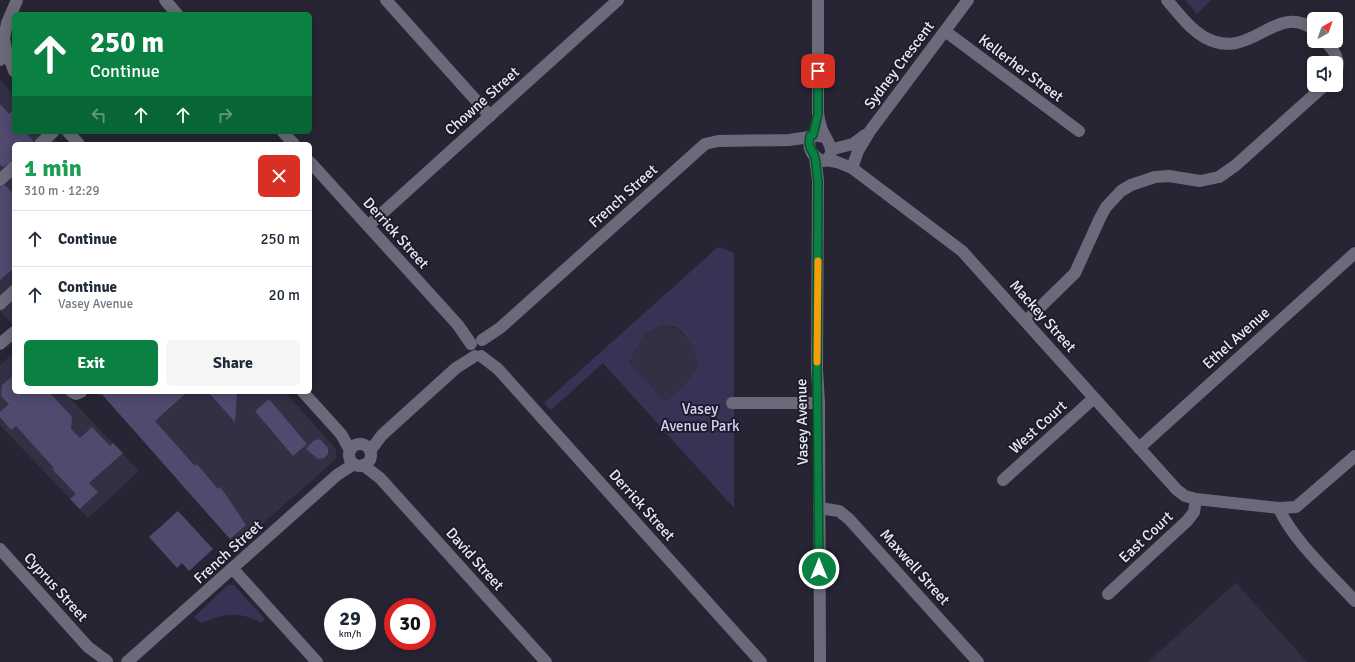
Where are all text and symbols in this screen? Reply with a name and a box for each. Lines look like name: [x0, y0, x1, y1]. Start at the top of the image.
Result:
north arrow: [1307, 12, 1343, 48]
map controls: [1307, 12, 1343, 92]
street label: Sydney Crescent: [860, 18, 938, 112]
text: 250 m: [90, 26, 164, 60]
icon: ahead: [24, 28, 76, 80]
street label: Kellerher Street: [975, 30, 1067, 106]
pin: [801, 54, 835, 88]
button: sound: [1307, 56, 1343, 92]
text: Continue: [90, 60, 160, 82]
icon: arrive: [807, 60, 829, 82]
street label: Chowne Street: [441, 63, 523, 139]
icon: left: [88, 104, 110, 126]
icon: ahead: [130, 104, 152, 126]
icon: ahead: [172, 104, 194, 126]
icon: right: [214, 104, 236, 126]
text: 1 min: [24, 153, 82, 183]
button: close: [258, 155, 300, 197]
street label: French Street: [585, 161, 661, 231]
text: 310 m · 12:29: [24, 183, 100, 199]
street label: Derrick Street: [359, 194, 433, 272]
icon: ahead: [24, 228, 46, 250]
text: Continue: [58, 230, 117, 248]
text: 250 m: [260, 230, 300, 248]
street label: Mackey Street: [1006, 276, 1080, 356]
text: Continue: [58, 278, 117, 296]
icon: ahead: [24, 284, 46, 306]
text: 20 m: [269, 286, 300, 304]
text: Vasey Avenue: [58, 296, 133, 312]
street label: Ethel Avenue: [1199, 303, 1273, 373]
button: Exit: [24, 340, 158, 386]
button: Share: [166, 340, 300, 386]
street label: Vasey Avenue: [792, 378, 812, 466]
street label: West Court: [1006, 397, 1070, 457]
park label: Vasey Avenue Park: [660, 400, 740, 435]
street label: Derrick Street: [605, 466, 679, 544]
street label: East Court: [1115, 508, 1177, 566]
street label: French Street: [190, 517, 266, 587]
street label: David Street: [442, 524, 508, 594]
street label: Maxwell Street: [876, 525, 954, 609]
position arrow: [798, 548, 840, 590]
street label: Cyprus Street: [20, 549, 92, 625]
speed limit sign: 30: [384, 598, 436, 650]
text: 29: [339, 606, 361, 631]
text: km/h: [339, 628, 361, 640]

